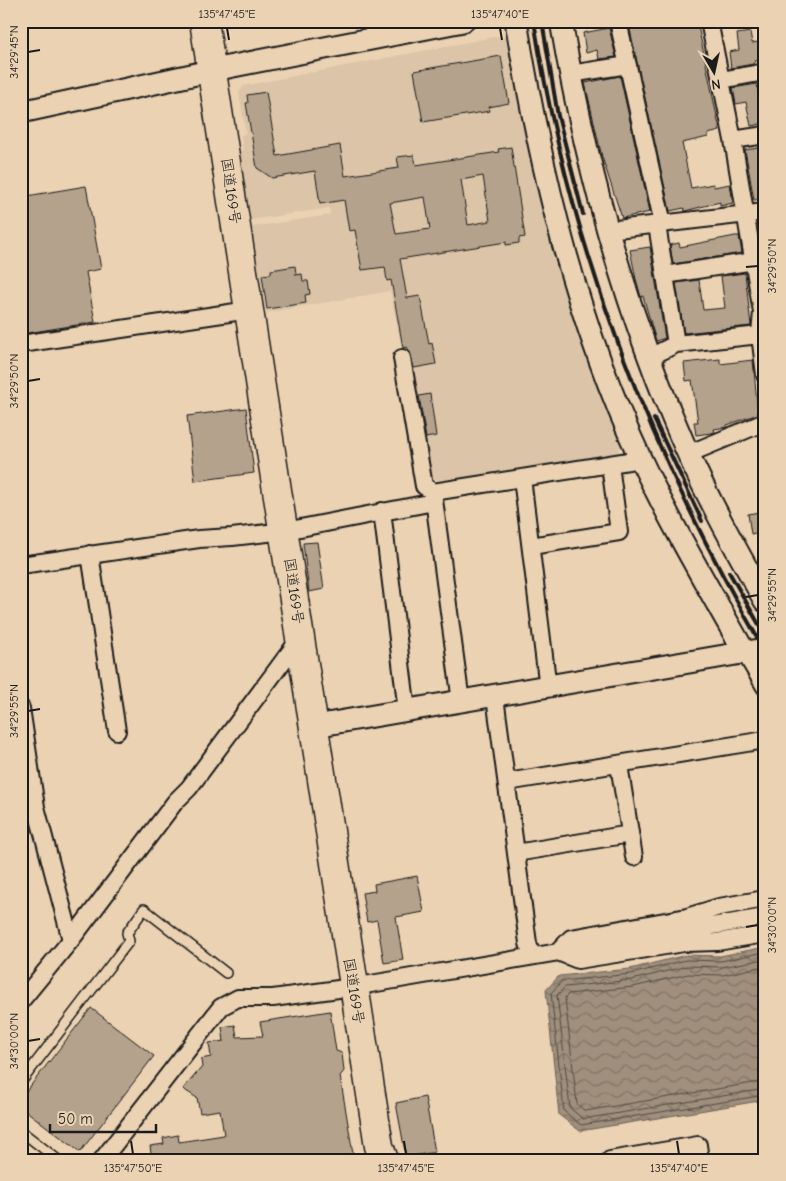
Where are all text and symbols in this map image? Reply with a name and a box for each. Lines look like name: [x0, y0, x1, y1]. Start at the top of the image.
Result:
text: 135°47'45"E: [199, 7, 255, 21]
text: 135°47'40"E: [471, 7, 529, 21]
text: 34°29'45"N: [7, 25, 21, 79]
north arrow: [688, 48, 738, 98]
text: N: [710, 75, 722, 93]
street label: 国道169号: [217, 157, 245, 225]
text: 34°29'50"N: [765, 239, 779, 293]
text: 34°29'50"N: [7, 354, 21, 408]
street label: 国道169号: [280, 557, 308, 625]
text: 34°29'55"N: [765, 568, 779, 622]
text: 34°29'55"N: [7, 684, 21, 738]
text: 34°30'00"N: [765, 897, 779, 953]
street label: 国道169号: [340, 956, 368, 1026]
text: 34°30'00"N: [7, 1013, 21, 1069]
scale bar: [50, 1101, 156, 1133]
text: 50 m: [58, 1110, 93, 1128]
text: 135°47'50"E: [104, 1161, 162, 1175]
text: 135°47'45"E: [378, 1161, 434, 1175]
text: 135°47'40"E: [650, 1161, 708, 1175]

